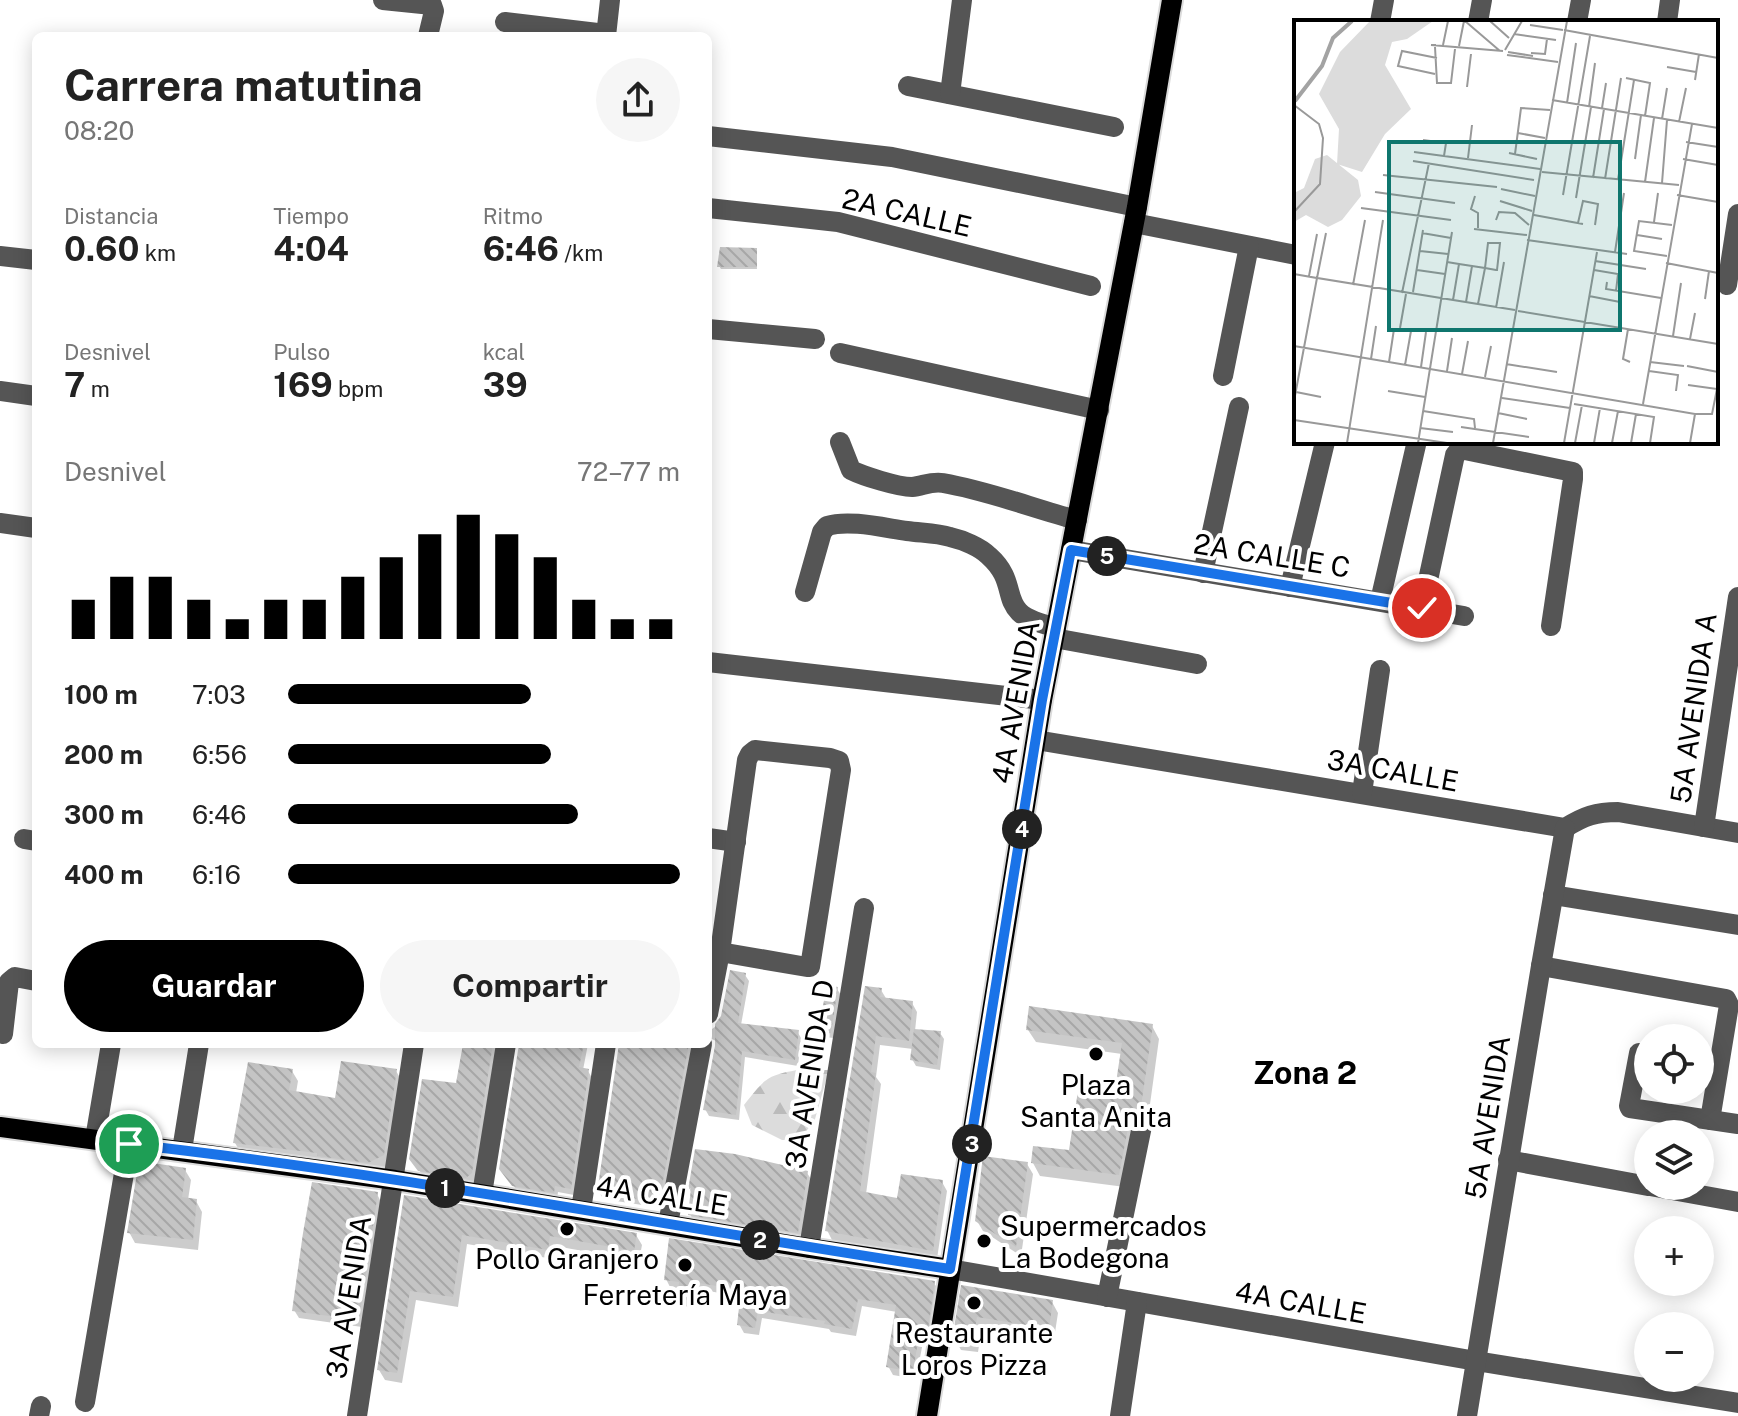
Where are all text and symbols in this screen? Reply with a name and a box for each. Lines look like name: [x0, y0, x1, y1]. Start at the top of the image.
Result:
inset map: [1294, 20, 1718, 444]
button: share: [596, 58, 680, 142]
text: Carrera matutina: [64, 59, 423, 111]
text: 08:20: [64, 115, 134, 146]
street label: 2A CALLE: [839, 181, 975, 243]
text: Distancia: [64, 203, 158, 229]
text: Tiempo: [273, 203, 349, 229]
text: Ritmo: [483, 203, 543, 229]
text: 0.60: [64, 229, 139, 269]
text: 4:04: [273, 229, 349, 269]
text: 6:46: [483, 229, 559, 269]
text: km: [139, 240, 176, 266]
text: /km: [559, 240, 603, 266]
text: Desnivel: [64, 339, 151, 365]
text: Pulso: [273, 339, 330, 365]
text: kcal: [483, 339, 525, 365]
text: 7: [64, 365, 85, 405]
text: 169: [273, 365, 333, 405]
text: 39: [483, 365, 528, 405]
text: m: [85, 376, 110, 402]
text: bpm: [333, 376, 383, 402]
text: Desnivel: [64, 456, 167, 487]
text: 72–77 m: [577, 456, 680, 487]
street label: 2A CALLE C: [1191, 526, 1353, 584]
pin: 5: [1087, 536, 1127, 576]
text: 5: [1100, 543, 1114, 569]
pin: [1388, 574, 1456, 642]
icon: check: [1400, 586, 1444, 630]
street label: 5A AVENIDA A: [1663, 611, 1723, 805]
street label: 4A AVENIDA: [984, 618, 1046, 786]
text: 100 m: [64, 679, 138, 710]
text: 7:03: [192, 679, 246, 710]
text: 200 m: [64, 739, 143, 770]
text: 6:56: [192, 739, 247, 770]
street label: 3A CALLE: [1325, 742, 1461, 798]
text: 300 m: [64, 799, 144, 830]
text: 6:46: [192, 799, 246, 830]
pin: 4: [1002, 809, 1042, 849]
text: 4: [1015, 816, 1029, 842]
text: 400 m: [64, 859, 144, 890]
text: 6:16: [192, 859, 241, 890]
button: Guardar: [64, 940, 364, 1032]
button: Compartir: [380, 940, 680, 1032]
street label: 3A AVENIDA D: [778, 977, 840, 1171]
map controls: [1634, 1024, 1714, 1392]
button: locate: [1634, 1024, 1714, 1104]
street label: 5A AVENIDA: [1458, 1033, 1516, 1201]
marker: Plaza Santa Anita: [1087, 1045, 1105, 1063]
district label: Zona 2: [1253, 1054, 1357, 1091]
place label: Plaza Santa Anita: [1020, 1068, 1172, 1133]
pin: [95, 1110, 163, 1178]
button: layers: [1634, 1120, 1714, 1200]
icon: arrive: [107, 1122, 151, 1166]
pin: 3: [952, 1124, 992, 1164]
text: 3: [965, 1131, 979, 1157]
pin: 1: [425, 1168, 465, 1208]
street label: 4A CALLE: [594, 1168, 730, 1222]
text: 1: [440, 1175, 450, 1201]
place label: Supermercados La Bodegona: [1000, 1209, 1207, 1274]
street label: 3A AVENIDA: [319, 1213, 377, 1381]
button: +: [1634, 1216, 1714, 1296]
marker: Pollo Granjero: [558, 1220, 576, 1238]
pin: 2: [740, 1220, 780, 1260]
text: 2: [753, 1227, 767, 1253]
marker: Supermercados La Bodegona: [975, 1232, 993, 1250]
place label: Pollo Granjero: [475, 1242, 659, 1275]
marker: Ferretería Maya: [676, 1256, 694, 1274]
street label: 4A CALLE: [1233, 1274, 1369, 1330]
place label: Ferretería Maya: [582, 1278, 788, 1311]
marker: Restaurante Loros Pizza: [965, 1294, 983, 1312]
button: −: [1634, 1312, 1714, 1392]
place label: Restaurante Loros Pizza: [895, 1316, 1053, 1381]

